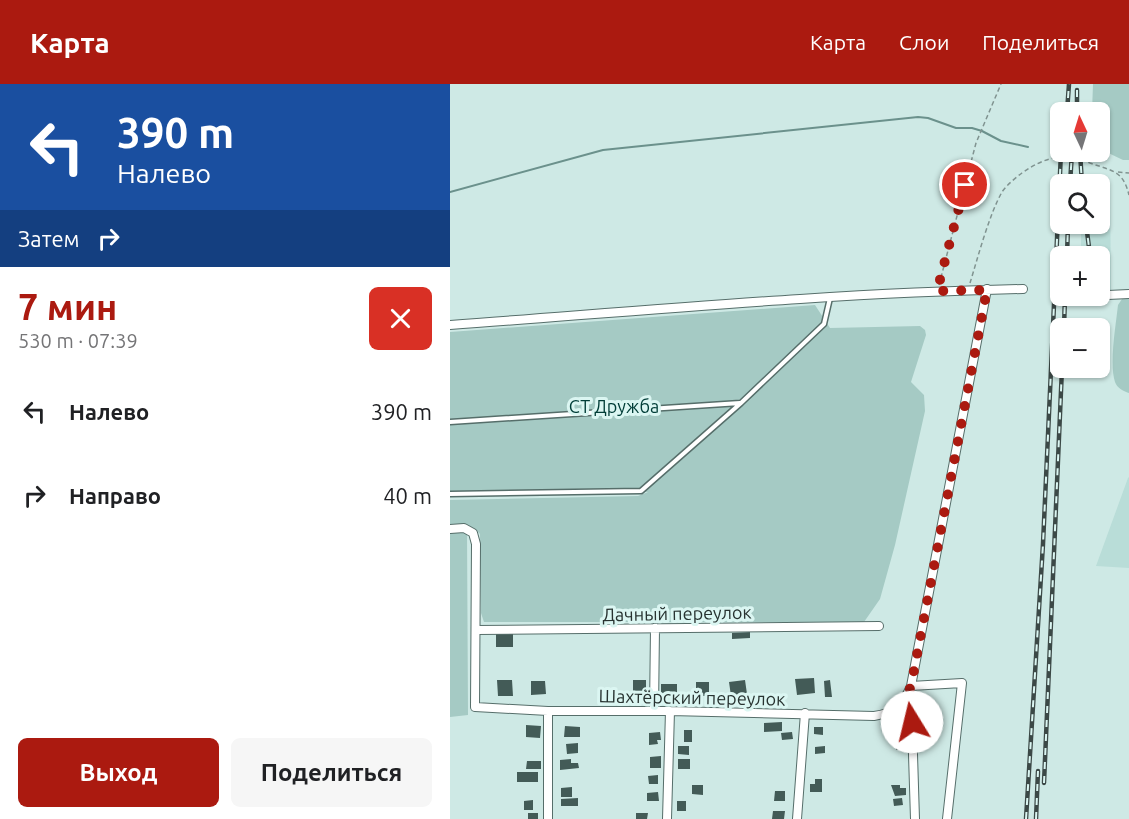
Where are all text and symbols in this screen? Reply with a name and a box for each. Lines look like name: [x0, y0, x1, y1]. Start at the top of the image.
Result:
text: Карта: [30, 27, 110, 58]
text: Карта: [810, 30, 866, 54]
text: Слои: [899, 30, 949, 54]
text: Поделиться: [982, 30, 1099, 54]
north arrow: [1050, 102, 1110, 162]
map controls: [1050, 102, 1110, 378]
icon: left: [18, 108, 96, 186]
text: 390 m: [117, 109, 234, 156]
text: Налево: [117, 158, 211, 188]
pin: [939, 159, 990, 210]
icon: arrive: [948, 168, 981, 201]
button: search: [1050, 174, 1110, 234]
icon: right: [92, 222, 125, 255]
text: Затем: [18, 226, 80, 251]
button: +: [1050, 246, 1110, 306]
text: 7 мин: [18, 286, 117, 327]
button: close: [369, 287, 432, 350]
button: −: [1050, 318, 1110, 378]
text: 530 m · 07:39: [18, 329, 138, 352]
icon: left: [18, 395, 51, 428]
park label: СТ Дружба: [569, 396, 659, 416]
text: Налево: [69, 399, 149, 424]
text: 390 m: [371, 399, 432, 424]
icon: right: [18, 479, 51, 512]
text: Направо: [69, 483, 161, 508]
text: 40 m: [383, 483, 432, 508]
street label: Дачный переулок: [602, 602, 752, 624]
street label: Шахтёрский переулок: [598, 685, 786, 709]
position arrow: [880, 690, 944, 754]
button: Выход: [18, 738, 219, 807]
button: Поделиться: [231, 738, 432, 807]

